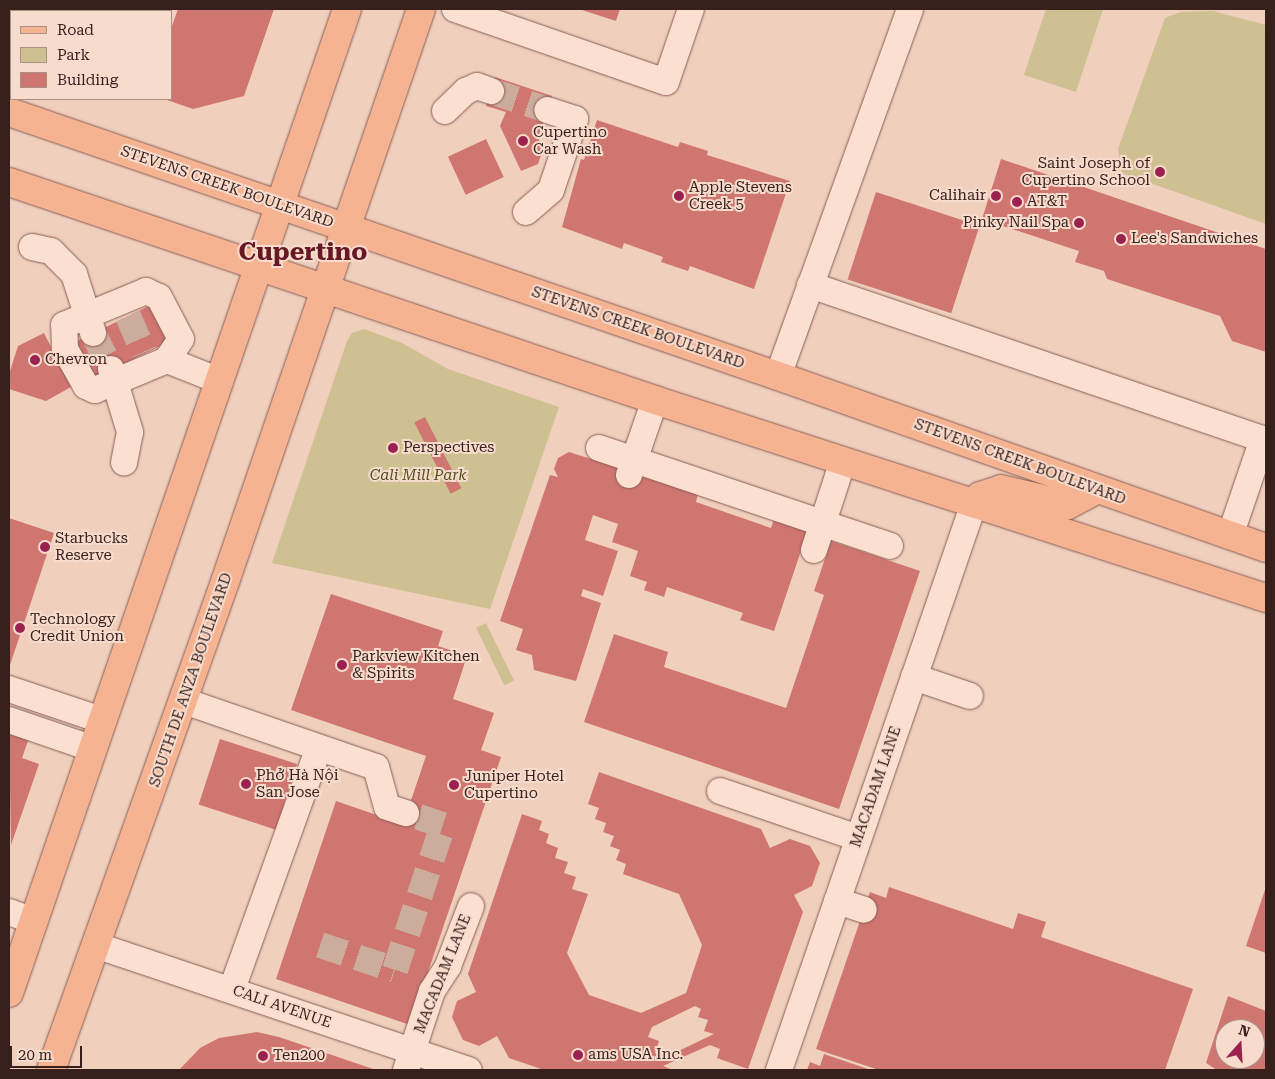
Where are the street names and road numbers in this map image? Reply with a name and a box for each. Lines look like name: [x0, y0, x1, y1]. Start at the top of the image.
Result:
street label: STEVENS CREEK BOULEVARD: [118, 142, 336, 232]
street label: STEVENS CREEK BOULEVARD: [529, 283, 747, 373]
street label: STEVENS CREEK BOULEVARD: [912, 415, 1128, 509]
street label: SOUTH DE ANZA BOULEVARD: [146, 570, 236, 790]
street label: MACADAM LANE: [847, 724, 905, 850]
street label: MACADAM LANE: [411, 912, 475, 1036]
street label: CALI AVENUE: [230, 982, 334, 1032]

